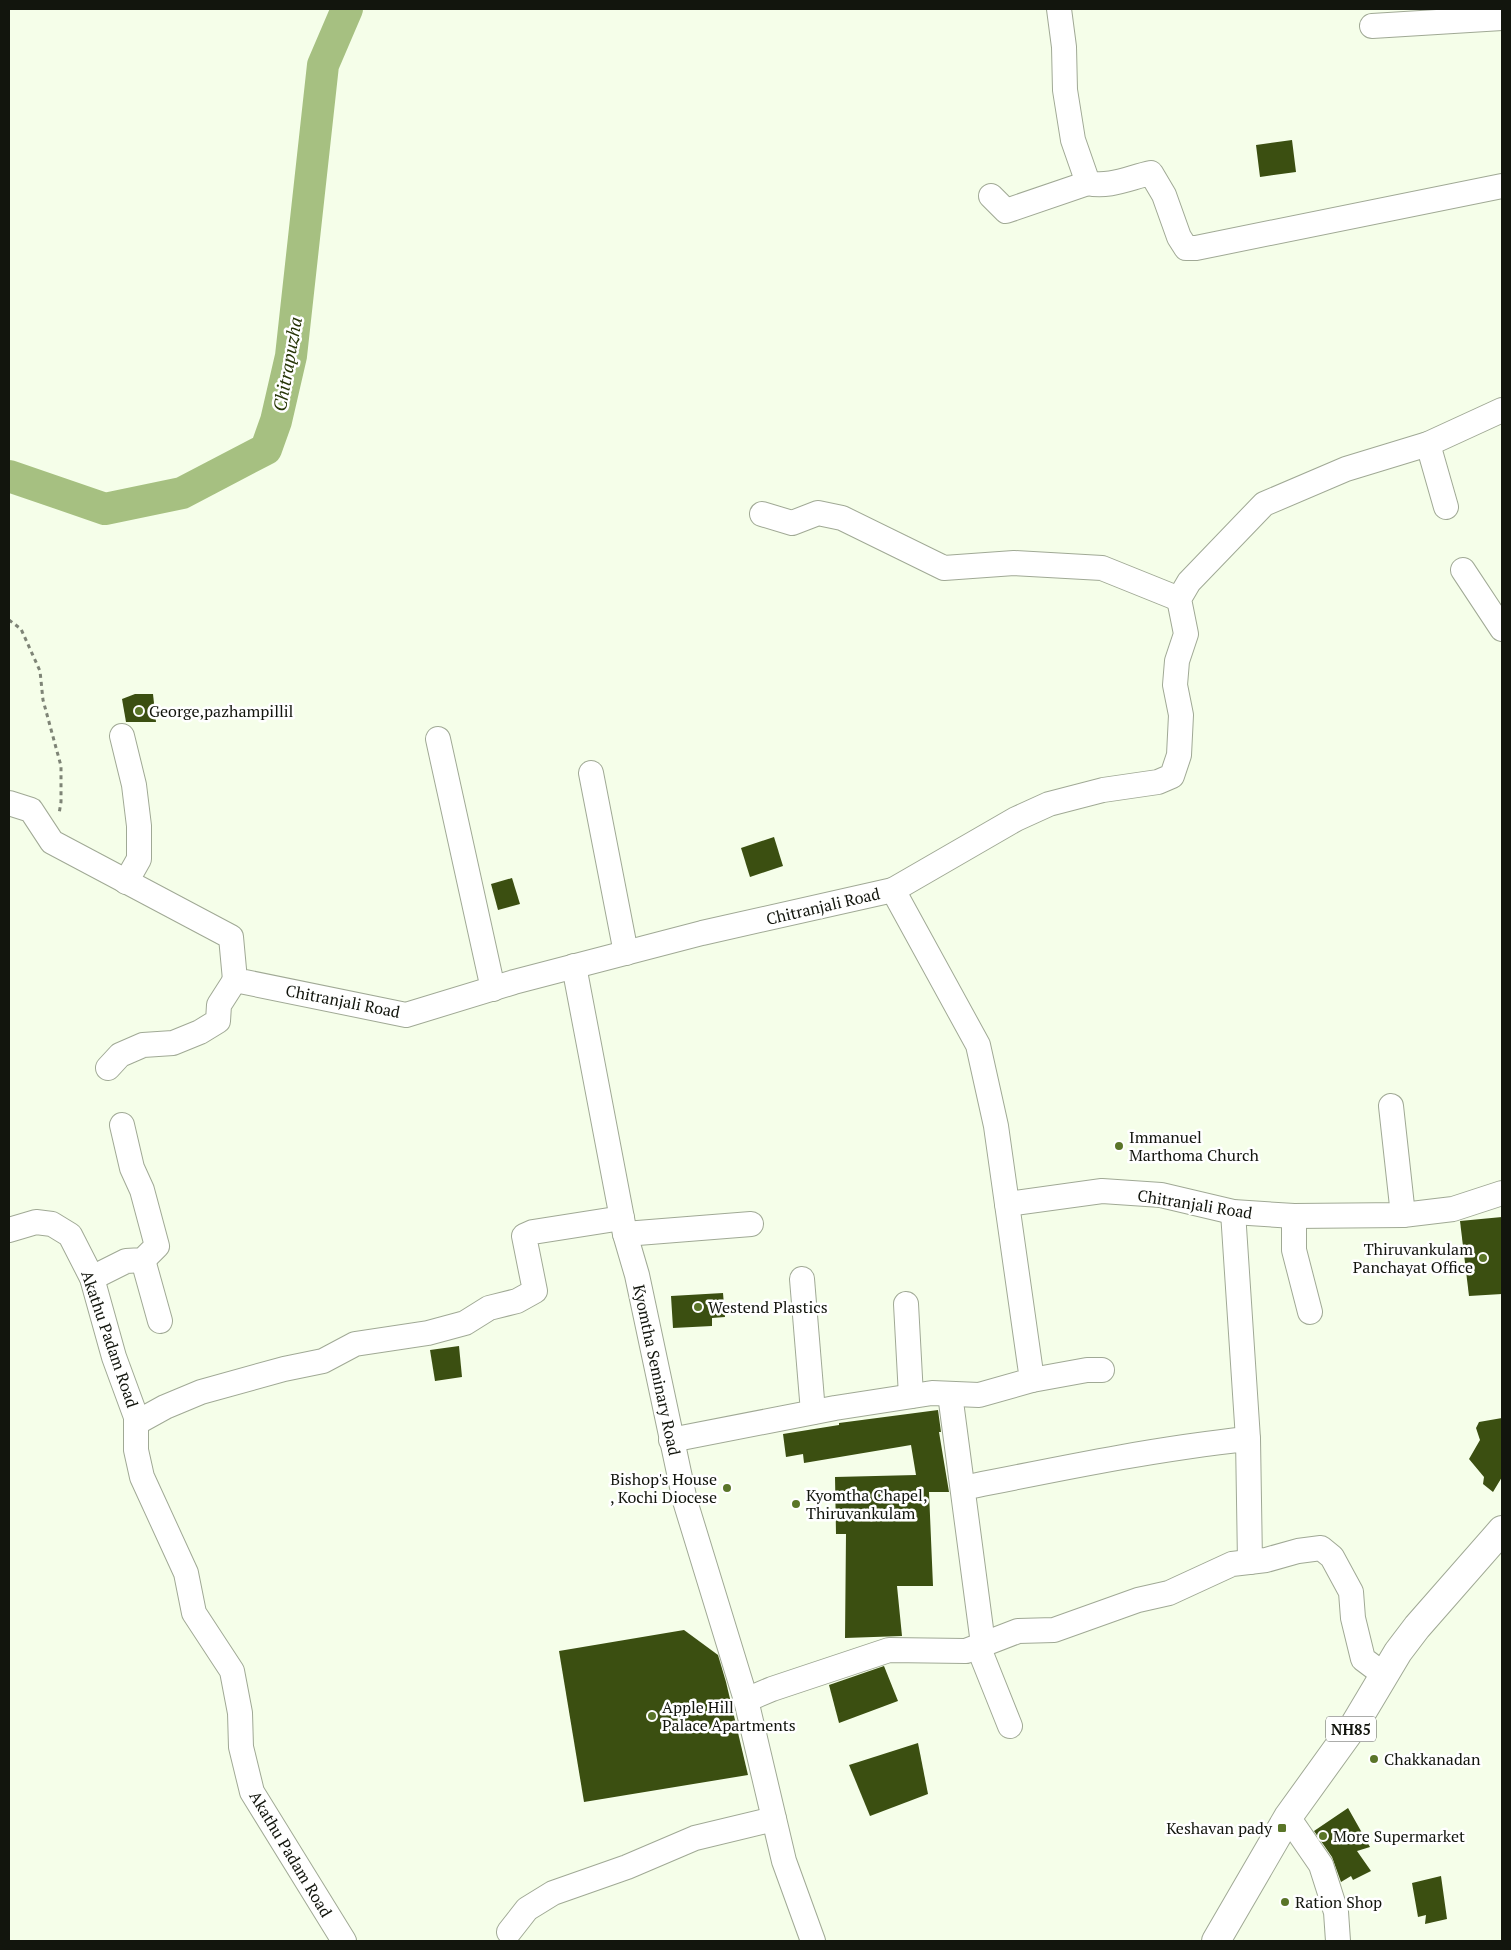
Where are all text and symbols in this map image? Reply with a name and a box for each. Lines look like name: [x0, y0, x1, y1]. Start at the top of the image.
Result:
water label: Chitrapuzha: [267, 315, 307, 413]
place label: George,pazhampillil: [149, 700, 294, 722]
marker: George,pazhampillil: [133, 705, 145, 717]
street label: Chitranjali Road: [764, 882, 882, 930]
street label: Chitranjali Road: [284, 979, 402, 1023]
place label: Immanuel Marthoma Church: [1129, 1126, 1260, 1166]
marker: Immanuel Marthoma Church: [1113, 1140, 1125, 1152]
street label: Chitranjali Road: [1136, 1184, 1254, 1224]
place label: Thiruvankulam Panchayat Office: [1353, 1238, 1473, 1278]
marker: Thiruvankulam Panchayat Office: [1477, 1252, 1489, 1264]
street label: Akathu Padam Road: [76, 1268, 144, 1411]
street label: Kyomtha Seminary Road: [628, 1283, 686, 1458]
place label: Westend Plastics: [708, 1296, 828, 1318]
marker: Westend Plastics: [692, 1301, 704, 1313]
place label: Bishop's House , Kochi Diocese: [610, 1468, 717, 1508]
marker: Bishop's House , Kochi Diocese: [721, 1482, 733, 1494]
place label: Kyomtha Chapel, Thiruvankulam: [806, 1484, 927, 1524]
marker: Kyomtha Chapel, Thiruvankulam: [790, 1498, 802, 1510]
place label: Apple Hill Palace Apartments: [662, 1696, 796, 1736]
marker: Apple Hill Palace Apartments: [646, 1710, 658, 1722]
road number: NH85: [1326, 1716, 1376, 1742]
place label: Chakkanadan: [1384, 1748, 1481, 1770]
marker: Chakkanadan: [1368, 1753, 1380, 1765]
street label: Akathu Padam Road: [245, 1787, 337, 1921]
place label: Keshavan pady: [1166, 1817, 1273, 1839]
marker: Keshavan pady: [1276, 1822, 1288, 1834]
place label: More Supermarket: [1333, 1825, 1465, 1847]
marker: More Supermarket: [1317, 1830, 1329, 1842]
place label: Ration Shop: [1295, 1891, 1382, 1913]
marker: Ration Shop: [1279, 1896, 1291, 1908]

